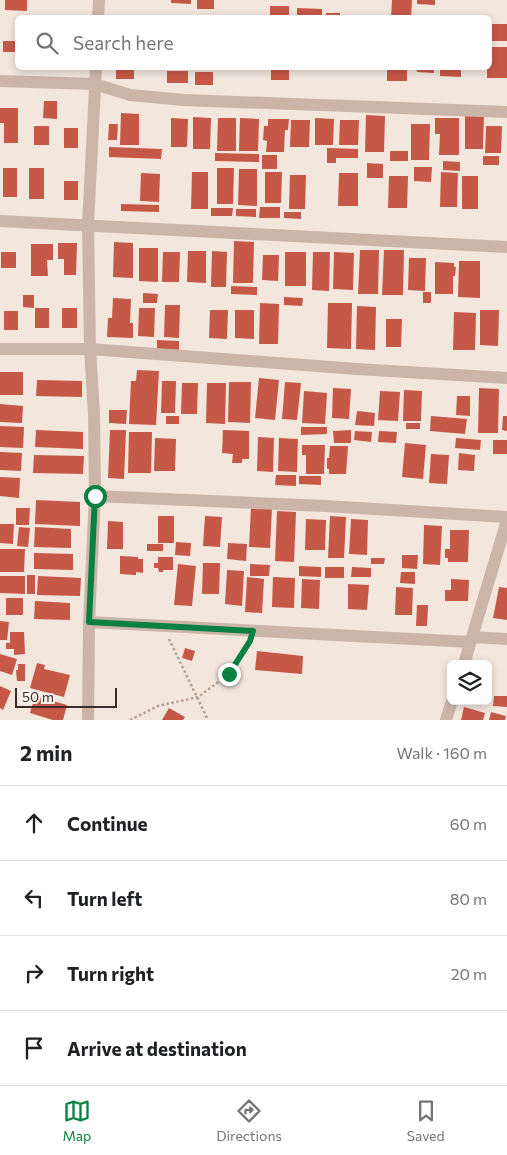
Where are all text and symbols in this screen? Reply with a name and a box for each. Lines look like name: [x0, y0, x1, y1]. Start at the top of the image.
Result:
search box: [15, 15, 492, 70]
icon: search: [33, 29, 61, 57]
text: Search here: [73, 31, 173, 54]
route start: [84, 485, 107, 508]
map controls: [447, 660, 492, 705]
button: layers: [447, 660, 492, 705]
route end: [218, 663, 241, 686]
scale bar: [15, 685, 118, 708]
text: 50 m: [22, 688, 54, 705]
text: 2 min: [20, 740, 72, 765]
text: Walk · 160 m: [397, 743, 487, 762]
icon: ahead: [20, 809, 48, 837]
text: Continue: [67, 812, 147, 835]
text: 60 m: [450, 814, 487, 833]
icon: left: [20, 884, 48, 912]
text: Turn left: [67, 887, 142, 910]
text: 80 m: [450, 889, 487, 908]
icon: right: [20, 959, 48, 987]
text: Turn right: [67, 962, 154, 985]
text: 20 m: [451, 964, 487, 983]
icon: arrive: [20, 1034, 48, 1062]
text: Arrive at destination: [67, 1037, 247, 1060]
tab: Map: [62, 1097, 91, 1144]
tab: Directions: [216, 1097, 282, 1144]
tab: Saved: [407, 1097, 445, 1144]

